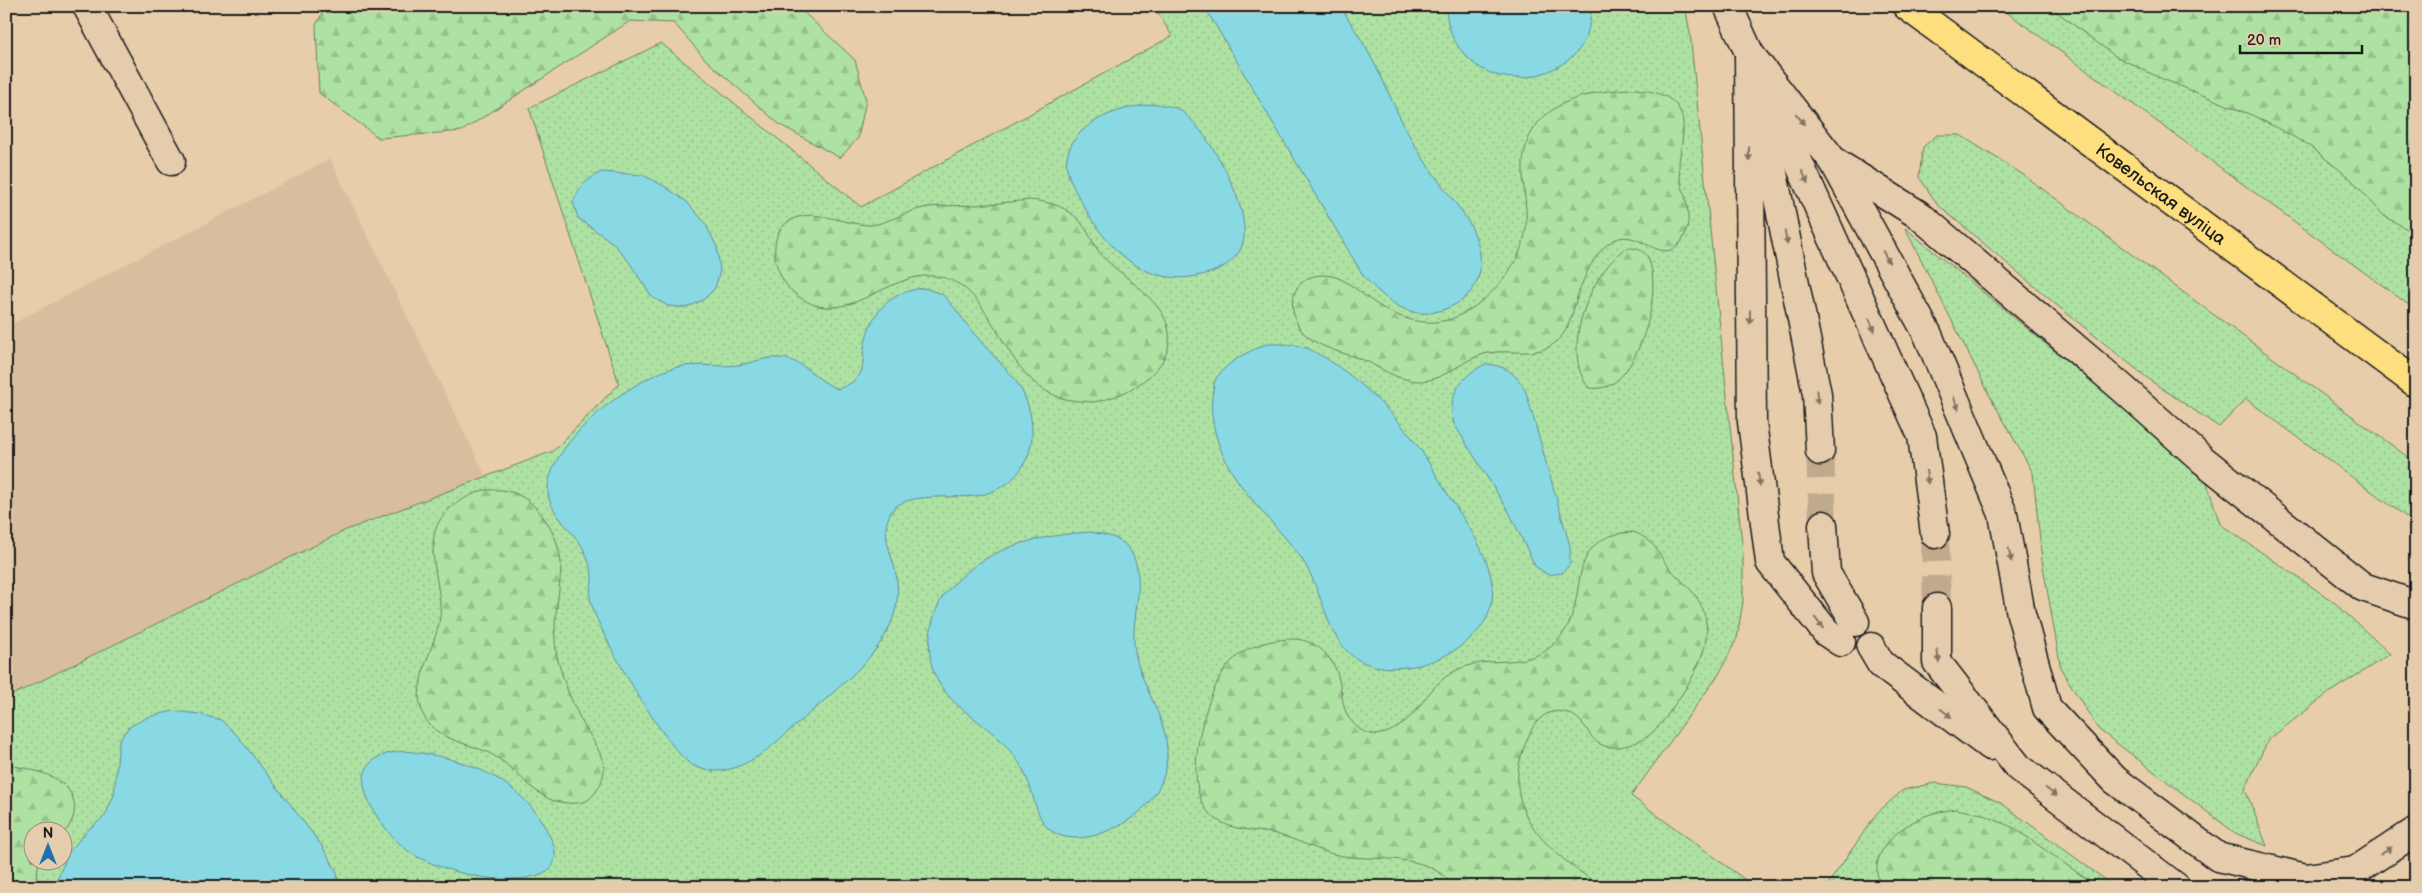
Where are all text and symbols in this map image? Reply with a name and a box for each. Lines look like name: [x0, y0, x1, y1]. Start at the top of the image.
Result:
scale bar: [2240, 22, 2362, 54]
text: 20 m: [2247, 31, 2281, 50]
one-way arrow: [1795, 112, 1806, 125]
street label: Ковельская вуліца: [2091, 139, 2230, 250]
one-way arrow: [1745, 146, 1753, 162]
one-way arrow: [1801, 170, 1809, 184]
one-way arrow: [1782, 230, 1790, 245]
one-way arrow: [1881, 250, 1890, 263]
one-way arrow: [1747, 309, 1755, 325]
one-way arrow: [1868, 318, 1876, 332]
one-way arrow: [1813, 390, 1821, 406]
one-way arrow: [1953, 396, 1961, 410]
one-way arrow: [1923, 469, 1931, 485]
one-way arrow: [1755, 471, 1763, 487]
one-way arrow: [2007, 548, 2015, 564]
one-way arrow: [1814, 616, 1824, 630]
one-way arrow: [1934, 649, 1942, 665]
one-way arrow: [1939, 708, 1953, 718]
one-way arrow: [2044, 787, 2057, 798]
north arrow: [22, 820, 72, 870]
text: N: [43, 825, 53, 842]
one-way arrow: [2379, 846, 2392, 856]

